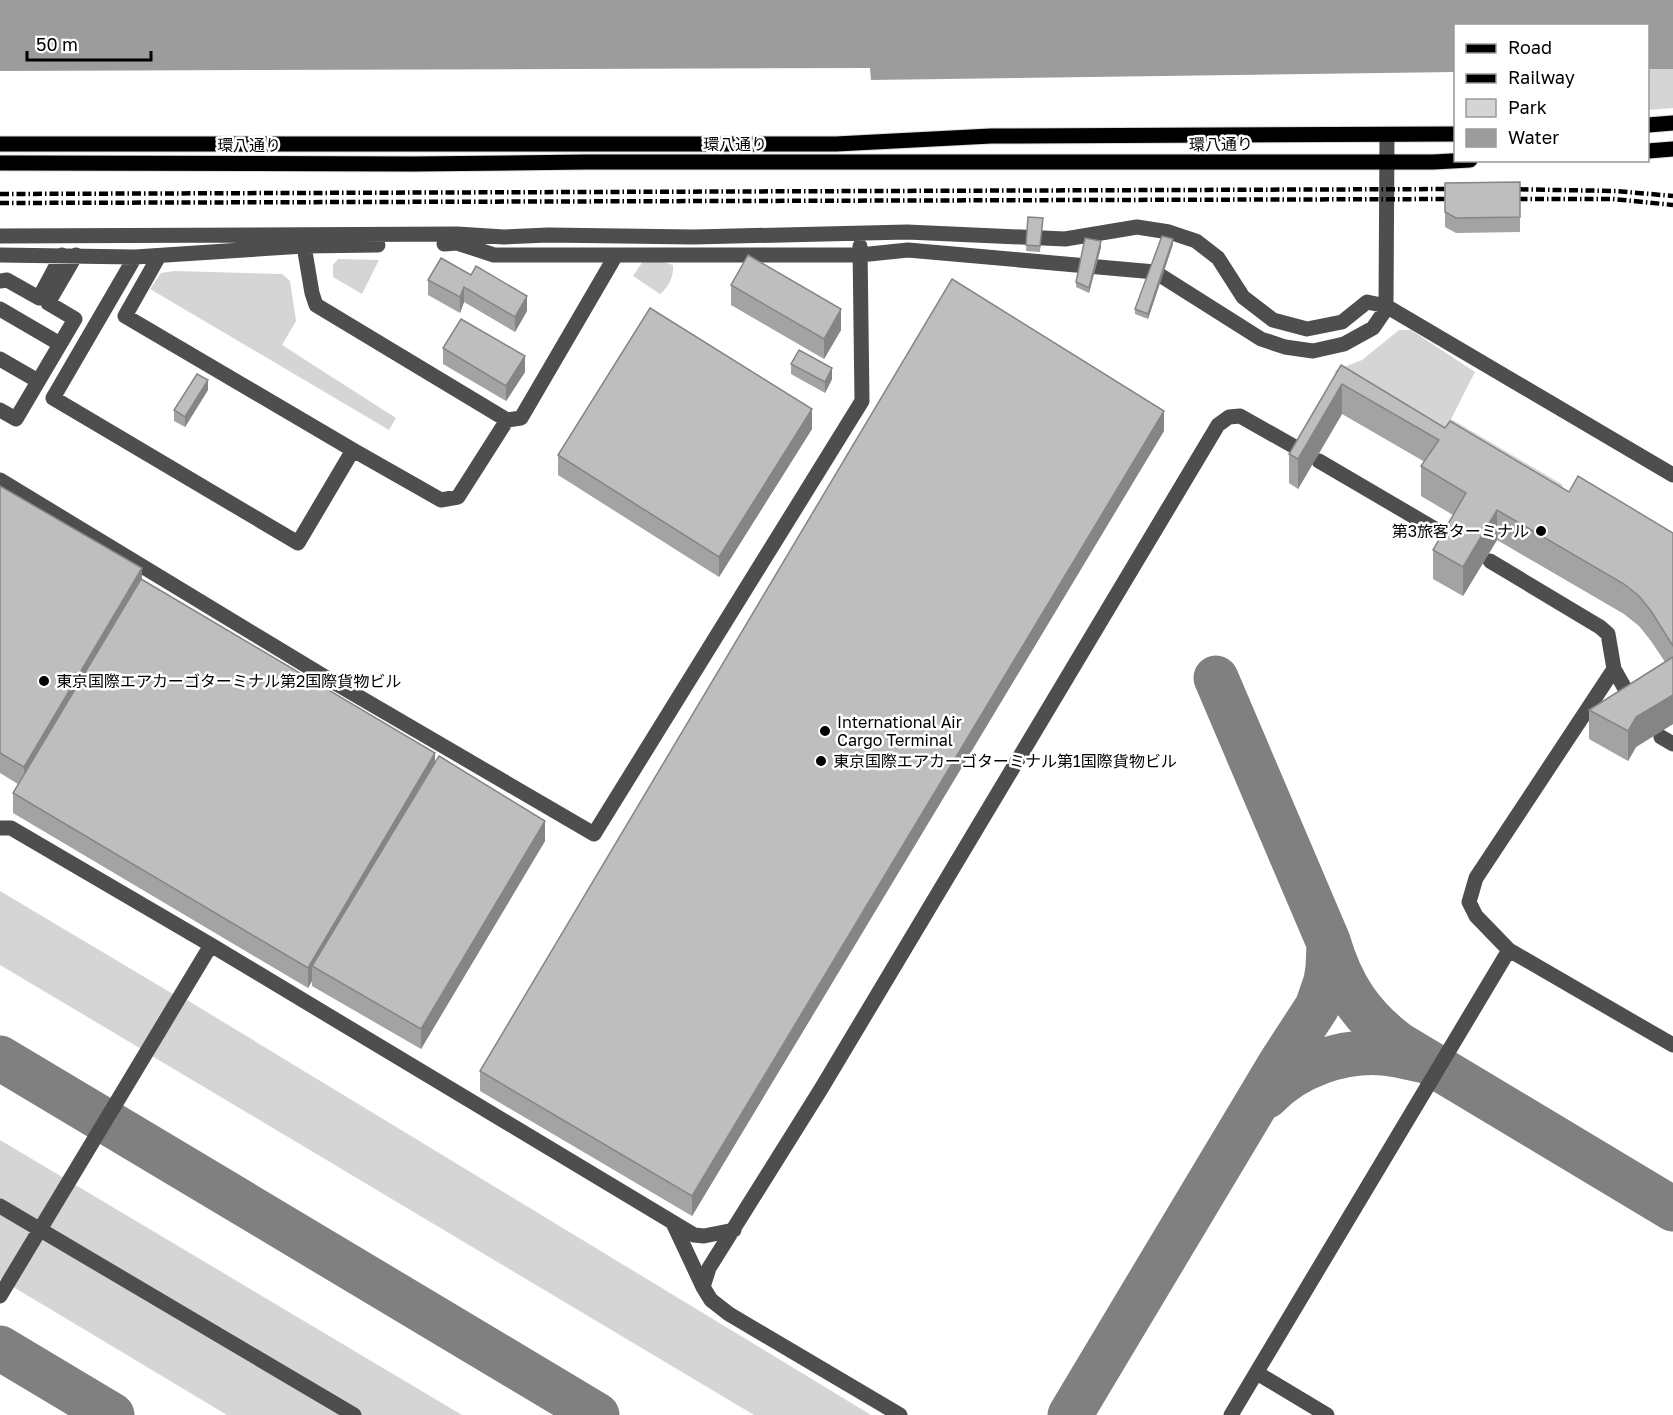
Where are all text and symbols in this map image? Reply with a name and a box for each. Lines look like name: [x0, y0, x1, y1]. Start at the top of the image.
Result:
scale bar: [27, 24, 152, 62]
legend: [1454, 24, 1649, 162]
text: 50 m: [36, 33, 78, 55]
text: Road: [1508, 36, 1552, 58]
text: Railway: [1508, 66, 1575, 88]
text: Park: [1508, 96, 1547, 118]
text: Water: [1508, 126, 1559, 148]
street label: 環八通り: [1189, 133, 1253, 155]
street label: 環八通り: [703, 134, 767, 154]
street label: 環八通り: [217, 135, 281, 155]
place label: 第3旅客ターミナル: [1392, 521, 1529, 541]
marker: 第3旅客ターミナル: [1534, 524, 1548, 538]
place label: 東京国際エアカーゴターミナル第2国際貨物ビル: [56, 671, 401, 691]
marker: 東京国際エアカーゴターミナル第2国際貨物ビル: [37, 674, 51, 688]
place label: International Air Cargo Terminal: [837, 712, 962, 750]
marker: International Air Cargo Terminal: [818, 724, 832, 738]
place label: 東京国際エアカーゴターミナル第1国際貨物ビル: [833, 751, 1177, 771]
marker: 東京国際エアカーゴターミナル第1国際貨物ビル: [814, 754, 828, 768]

